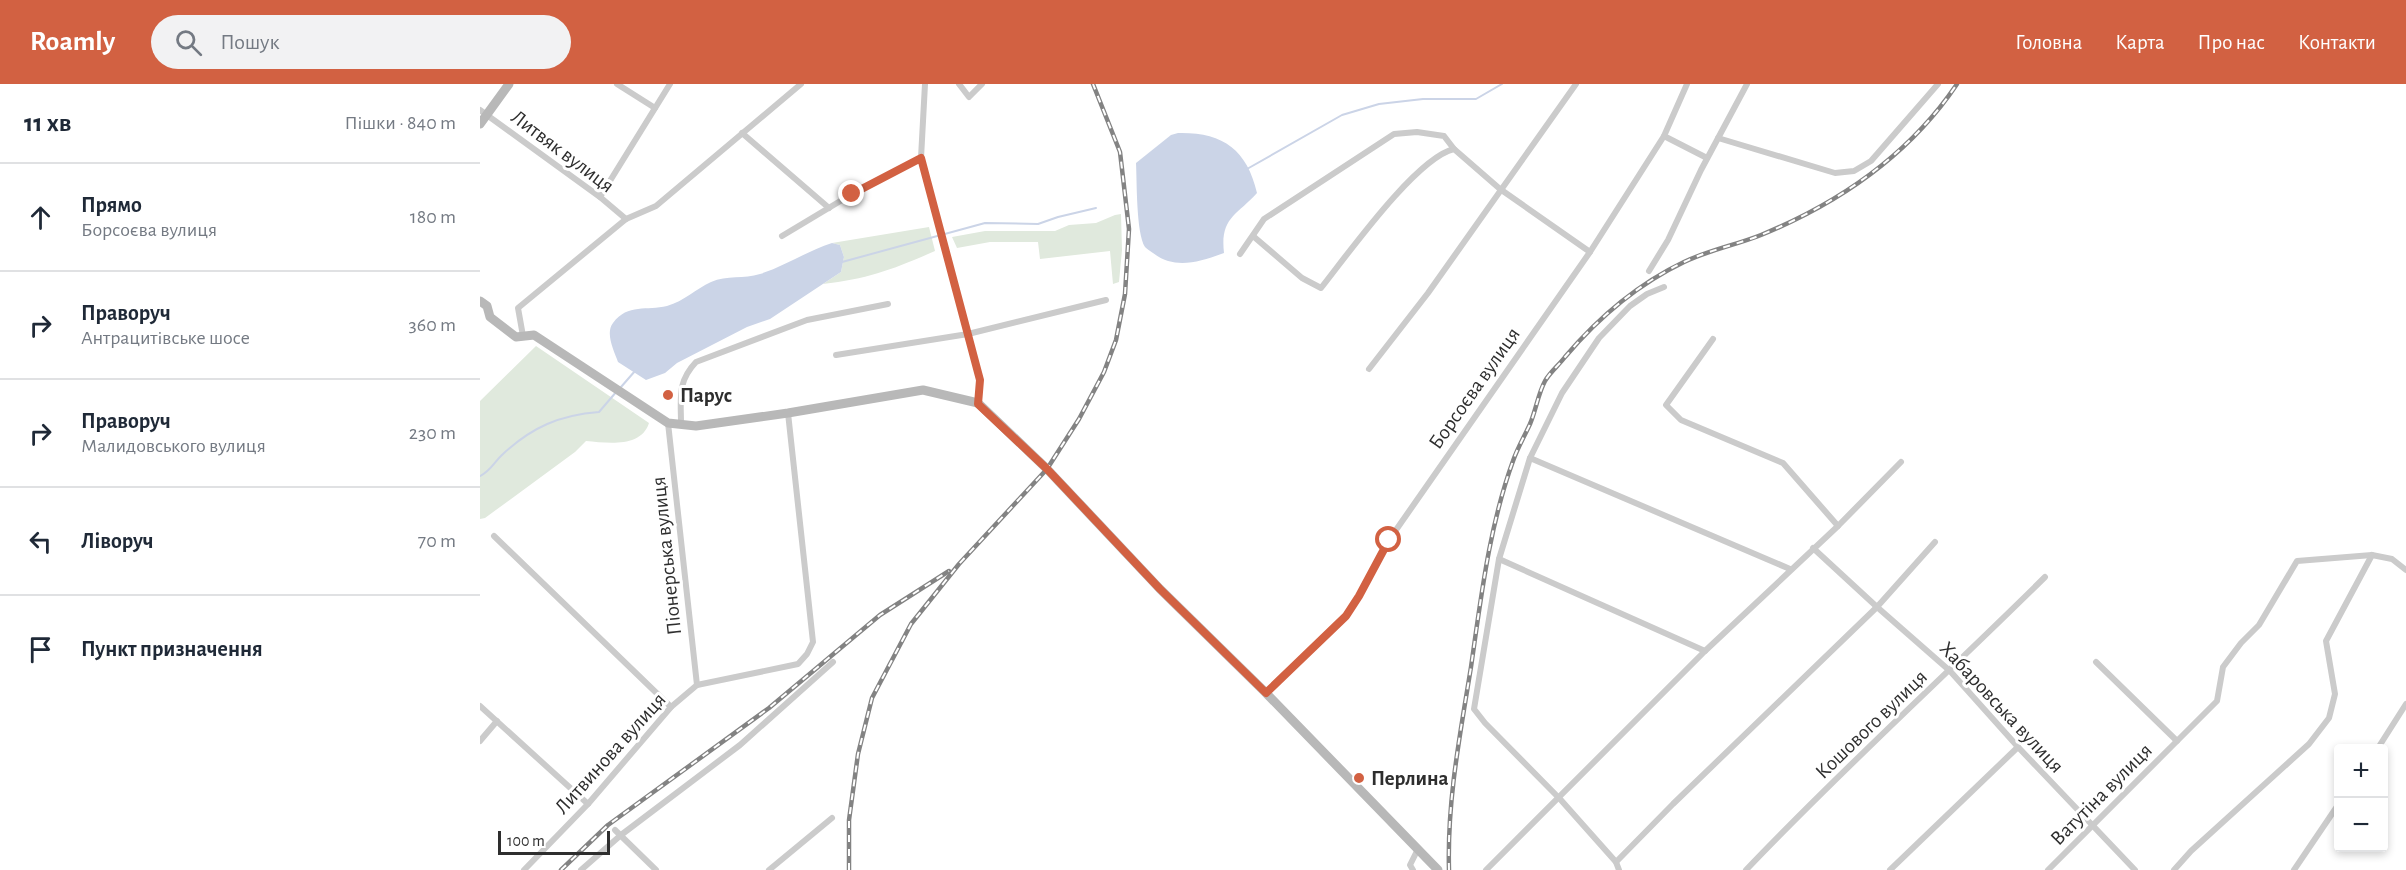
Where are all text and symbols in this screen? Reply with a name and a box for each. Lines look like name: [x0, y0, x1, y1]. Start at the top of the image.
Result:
search box: [151, 15, 571, 69]
icon: search: [172, 26, 205, 59]
text: Roamly: [30, 28, 115, 56]
text: Пошук: [220, 31, 280, 53]
text: Головна: [2015, 32, 2082, 53]
text: Карта: [2115, 32, 2165, 53]
text: Про нас: [2198, 32, 2265, 53]
text: Контакти: [2298, 32, 2376, 53]
street label: Литвяк вулиця: [507, 106, 618, 197]
text: 11 хв: [24, 110, 71, 136]
text: Пішки · 840 m: [344, 113, 456, 133]
route end: [838, 180, 864, 206]
text: Прямо: [81, 194, 142, 216]
icon: ahead: [24, 201, 57, 234]
text: 180 m: [410, 207, 456, 227]
text: Борсоєва вулиця: [81, 220, 217, 240]
text: Праворуч: [81, 302, 171, 324]
icon: right: [24, 309, 57, 342]
text: 360 m: [409, 315, 456, 335]
street label: Борсоєва вулиця: [1425, 324, 1524, 453]
text: Антрацитівське шосе: [81, 328, 250, 348]
place label: Парус: [680, 385, 732, 406]
marker: Парус: [661, 388, 675, 402]
text: Праворуч: [81, 410, 171, 432]
icon: right: [24, 417, 57, 450]
text: 230 m: [409, 423, 456, 443]
text: Малидовського вулиця: [81, 436, 266, 456]
street label: Піонерська вулиця: [648, 476, 685, 636]
icon: left: [24, 525, 57, 558]
route start: [1375, 526, 1401, 552]
text: Ліворуч: [81, 530, 154, 552]
text: 70 m: [418, 531, 456, 551]
icon: arrive: [24, 633, 57, 666]
text: Пункт призначення: [81, 638, 263, 660]
street label: Хабаровська вулиця: [1936, 638, 2068, 777]
street label: Кошового вулиця: [1811, 666, 1931, 783]
street label: Литвинова вулиця: [551, 689, 670, 818]
street label: Ватутіна вулиця: [2046, 739, 2156, 849]
map controls: [2334, 744, 2388, 852]
button: +: [2334, 744, 2388, 798]
place label: Перлина: [1371, 768, 1449, 789]
marker: Перлина: [1352, 771, 1366, 785]
button: −: [2334, 798, 2388, 852]
scale bar: [498, 828, 610, 856]
text: 100 m: [507, 833, 545, 849]

